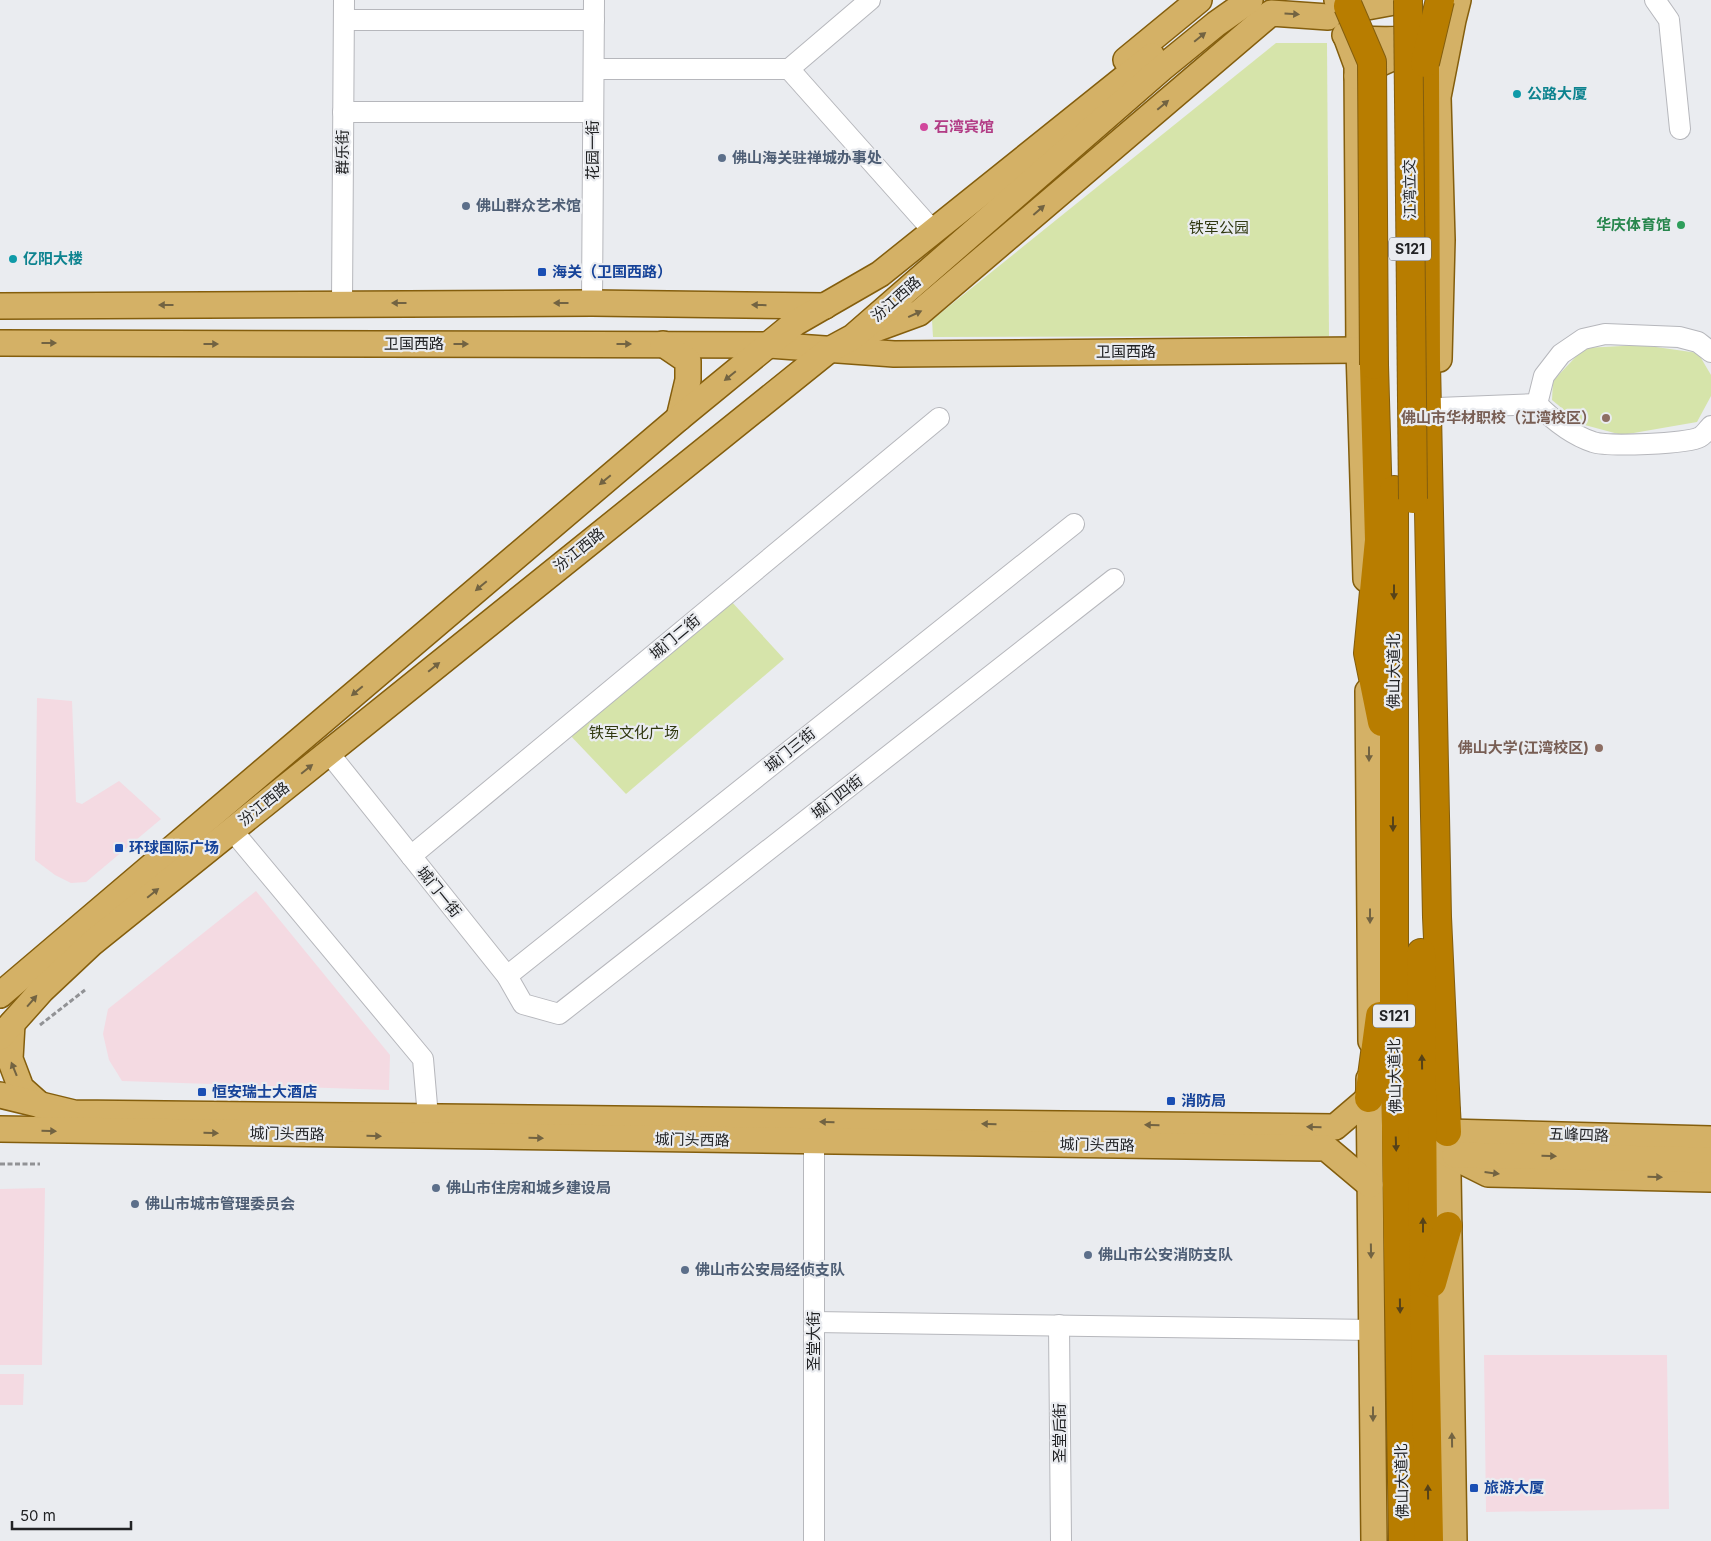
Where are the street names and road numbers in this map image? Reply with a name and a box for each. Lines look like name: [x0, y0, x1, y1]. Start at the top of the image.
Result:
street label: 花园一街: [583, 120, 602, 180]
street label: 群乐街: [333, 129, 352, 175]
street label: 江湾立交: [1399, 159, 1420, 219]
road number: S121: [1389, 238, 1431, 260]
street label: 汾江西路: [867, 272, 925, 325]
street label: 卫国西路: [384, 334, 444, 353]
street label: 卫国西路: [1096, 342, 1156, 361]
street label: 汾江西路: [549, 523, 608, 576]
street label: 城门二街: [646, 610, 704, 663]
street label: 佛山大道北: [1384, 633, 1403, 709]
street label: 城门三街: [760, 723, 819, 776]
street label: 城门四街: [807, 771, 866, 823]
street label: 汾江西路: [234, 777, 293, 830]
street label: 城门一街: [413, 862, 466, 921]
road number: S121: [1373, 1004, 1415, 1028]
street label: 佛山大道北: [1384, 1038, 1405, 1114]
street label: 城门头西路: [249, 1123, 325, 1144]
street label: 五峰四路: [1549, 1124, 1609, 1145]
street label: 城门头西路: [654, 1129, 730, 1150]
street label: 城门头西路: [1059, 1134, 1135, 1155]
street label: 圣堂大街: [804, 1311, 823, 1371]
street label: 圣堂后街: [1050, 1403, 1069, 1463]
street label: 佛山大道北: [1391, 1443, 1412, 1519]

